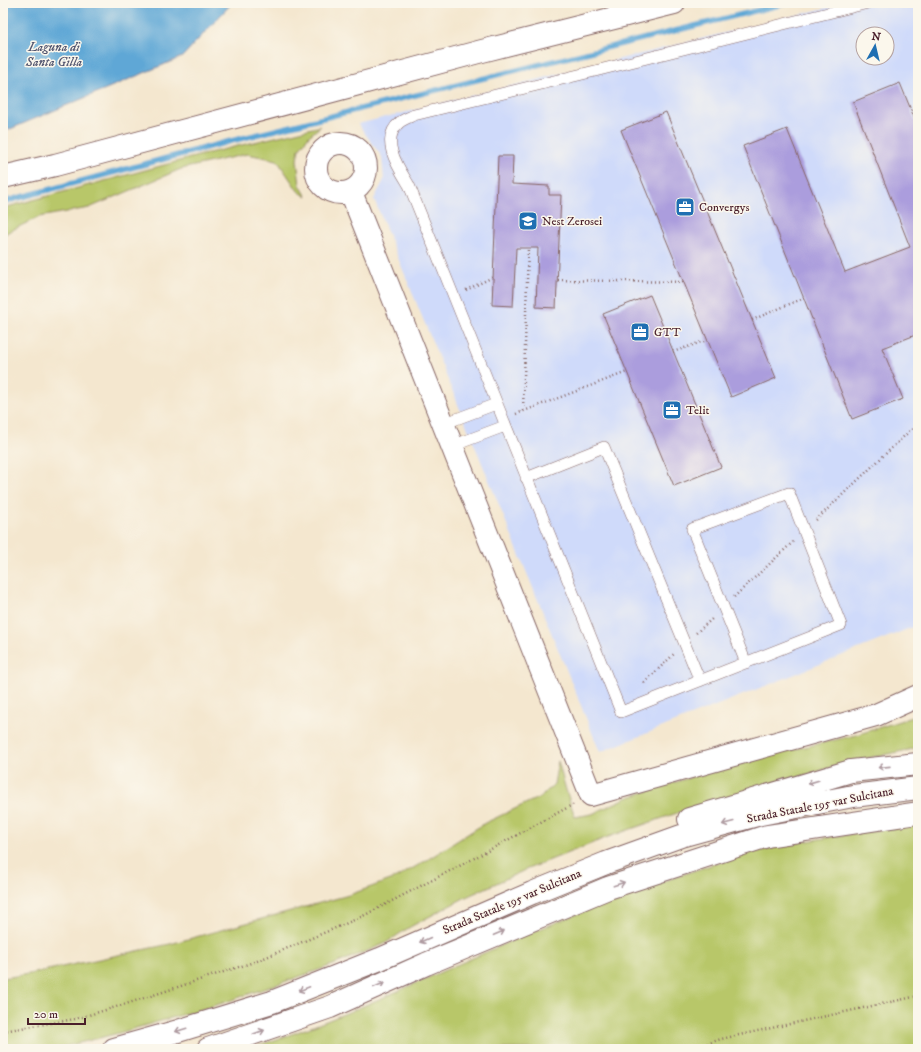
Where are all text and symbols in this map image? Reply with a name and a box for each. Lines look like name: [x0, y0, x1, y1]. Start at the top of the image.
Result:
north arrow: [855, 26, 895, 66]
text: N: [871, 30, 882, 45]
water label: Laguna di Santa Gilla: [25, 39, 83, 70]
office icon: Convergys: [674, 196, 696, 218]
place label: Convergys: [699, 200, 749, 215]
school or university icon: Nest Zerosei: [517, 210, 539, 232]
place label: Nest Zerosei: [542, 214, 602, 229]
office icon: GTT: [629, 321, 651, 343]
place label: GTT: [654, 325, 681, 340]
office icon: Telit: [661, 399, 683, 421]
place label: Telit: [686, 403, 709, 418]
one-way arrow: [878, 764, 891, 771]
one-way arrow: [807, 779, 820, 786]
street label: Strada Statale 195 var Sulcitana: [745, 783, 896, 827]
one-way arrow: [722, 820, 735, 827]
street label: Strada Statale 195 var Sulcitana: [440, 866, 584, 938]
one-way arrow: [613, 880, 626, 887]
one-way arrow: [492, 929, 504, 937]
one-way arrow: [419, 937, 431, 944]
one-way arrow: [373, 980, 385, 988]
one-way arrow: [299, 986, 311, 994]
scale bar: [28, 1000, 85, 1026]
text: 20 m: [34, 1007, 58, 1022]
one-way arrow: [175, 1027, 188, 1034]
one-way arrow: [252, 1028, 265, 1035]

